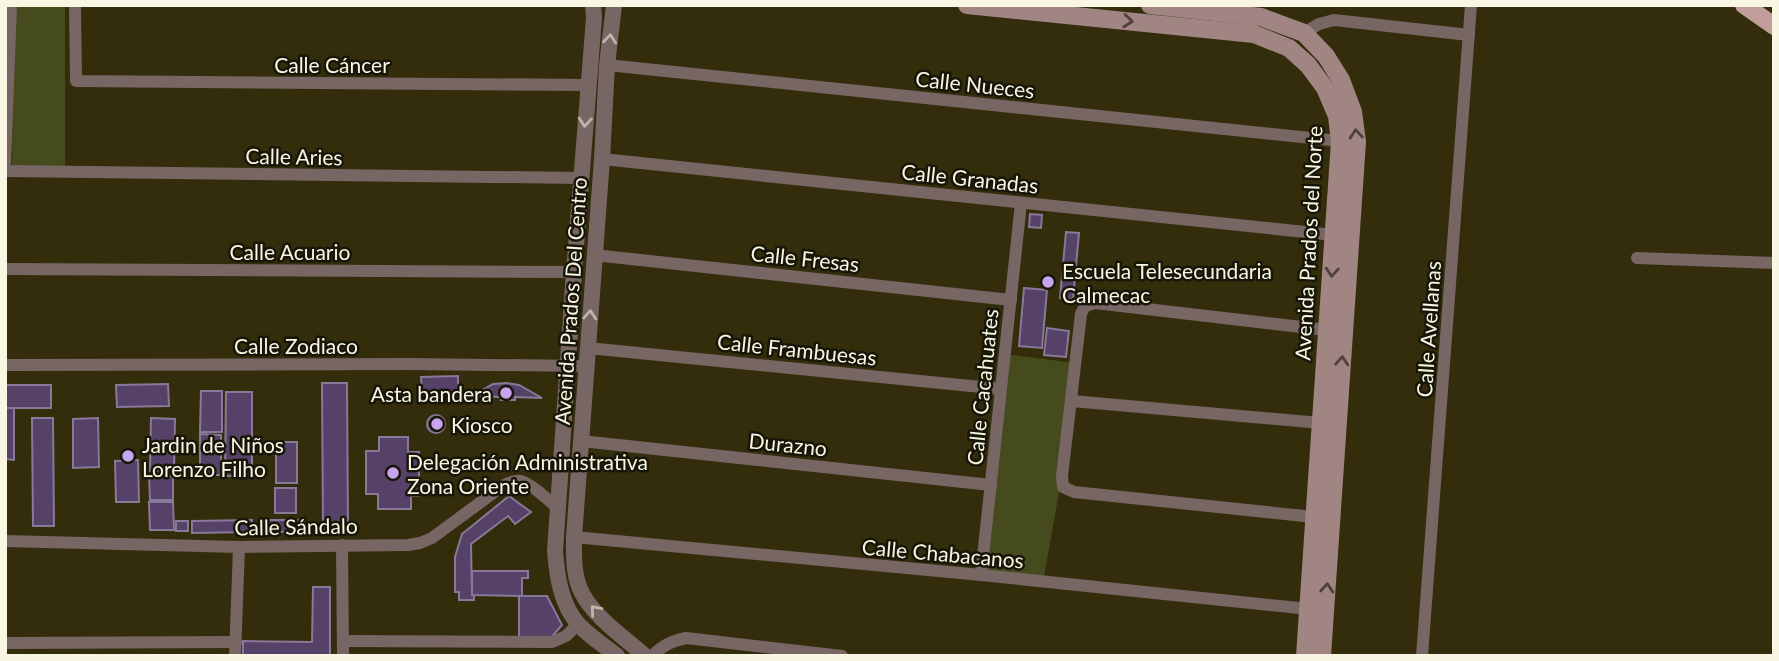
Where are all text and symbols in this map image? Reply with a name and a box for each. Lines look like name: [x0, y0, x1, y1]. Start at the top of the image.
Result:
one-way arrow: [1122, 14, 1134, 29]
one-way arrow: [602, 34, 617, 45]
street label: Calle Cáncer: [274, 52, 390, 77]
street label: Calle Nueces: [914, 65, 1036, 103]
one-way arrow: [578, 117, 593, 128]
street label: Avenida Prados del Norte: [1289, 125, 1327, 361]
one-way arrow: [1349, 128, 1364, 139]
street label: Calle Aries: [245, 143, 343, 169]
street label: Calle Granadas: [900, 158, 1040, 198]
street label: Avenida Prados Del Centro: [549, 176, 591, 426]
street label: Calle Acuario: [230, 239, 351, 264]
street label: Calle Fresas: [750, 240, 860, 276]
place label: Escuela Telesecundaria Calmecac: [1062, 258, 1272, 307]
street label: Calle Avellanas: [1411, 260, 1445, 398]
one-way arrow: [1325, 267, 1340, 278]
marker: Escuela Telesecundaria Calmecac: [1040, 274, 1056, 290]
street label: Calle Cacahuates: [961, 308, 1003, 466]
one-way arrow: [583, 309, 598, 320]
street label: Calle Frambuesas: [716, 328, 878, 370]
street label: Calle Zodiaco: [234, 333, 358, 358]
one-way arrow: [1335, 355, 1350, 366]
place label: Asta bandera: [371, 381, 492, 406]
marker: Asta bandera: [498, 385, 514, 401]
place label: Kiosco: [451, 412, 513, 437]
marker: Kiosco: [429, 416, 445, 432]
street label: Durazno: [748, 427, 828, 461]
place label: Jardin de Niños Lorenzo Filho: [142, 432, 284, 481]
marker: Jardin de Niños Lorenzo Filho: [120, 448, 136, 464]
place label: Delegación Administrativa Zona Oriente: [407, 449, 648, 498]
marker: Delegación Administrativa Zona Oriente: [385, 465, 401, 481]
street label: Calle Sándalo: [234, 512, 358, 540]
street label: Calle Chabacanos: [861, 533, 1025, 573]
one-way arrow: [1319, 582, 1334, 593]
one-way arrow: [591, 605, 603, 618]

